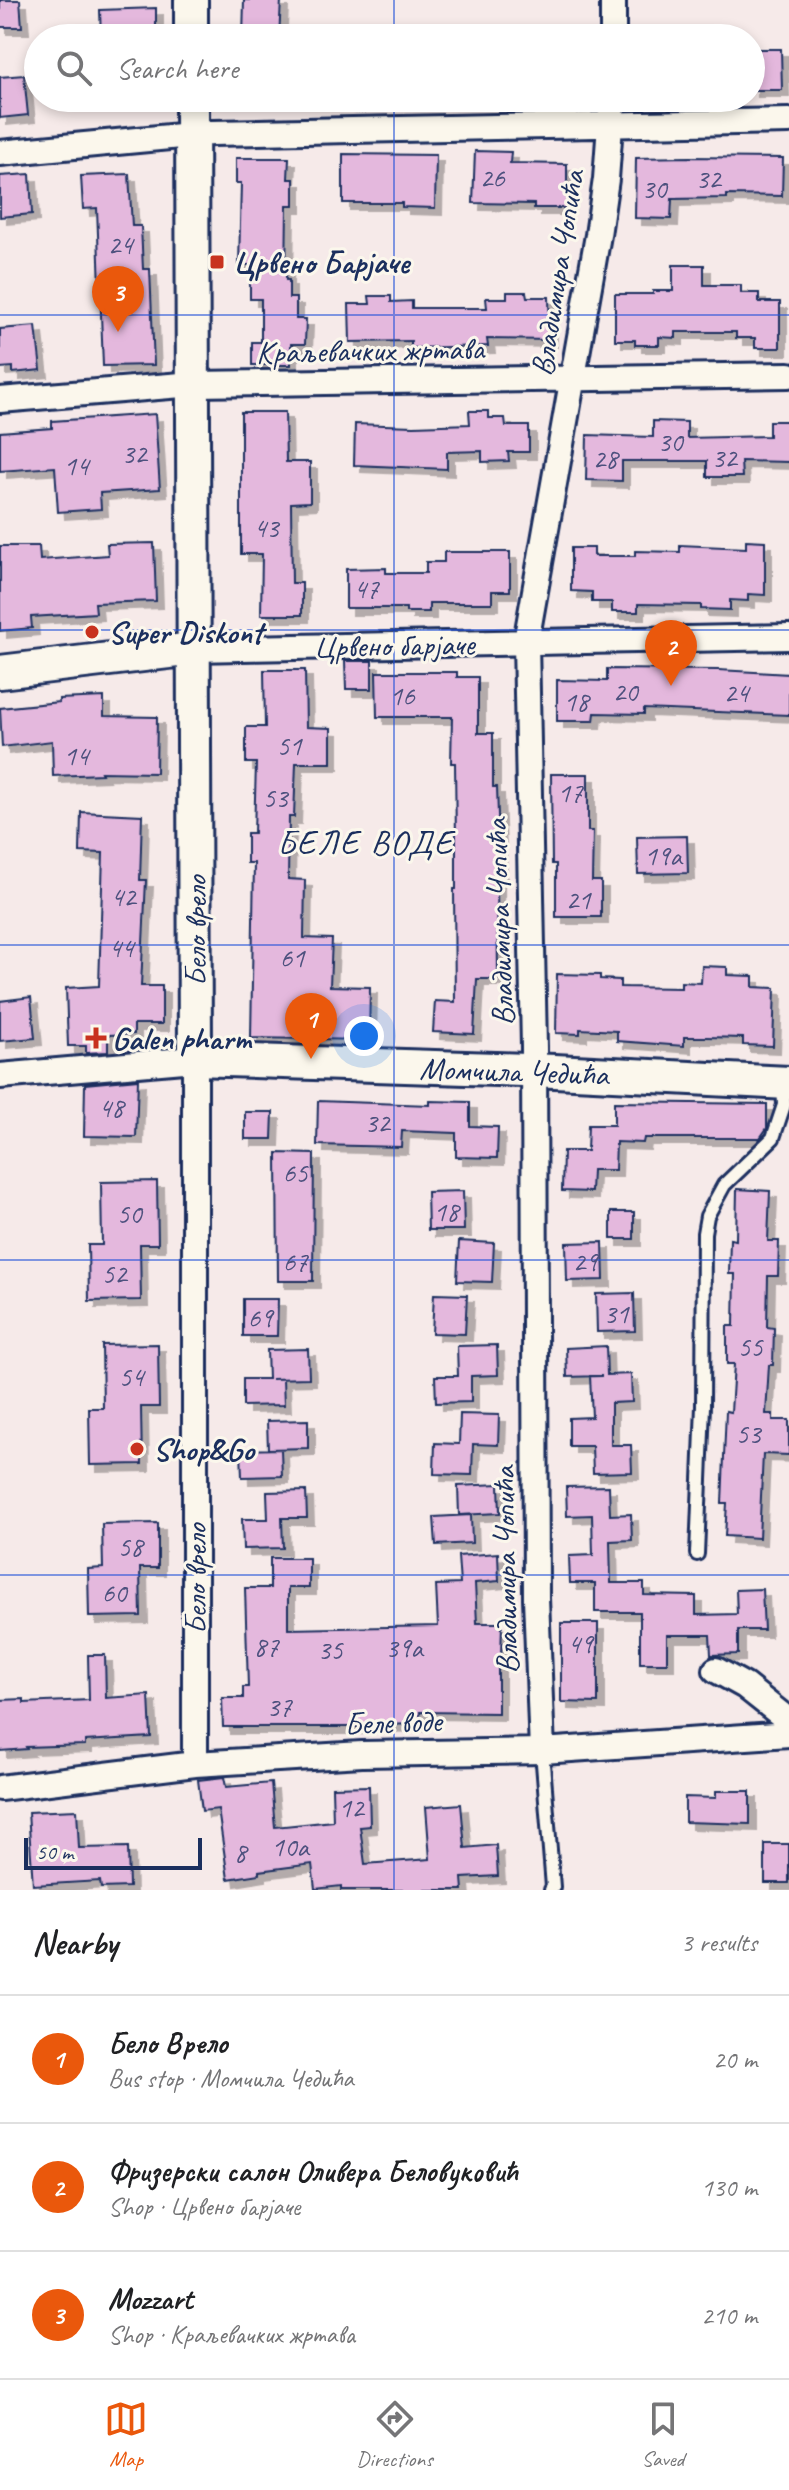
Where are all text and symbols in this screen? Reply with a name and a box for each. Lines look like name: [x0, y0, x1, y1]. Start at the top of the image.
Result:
search box: [24, 24, 765, 112]
icon: search: [52, 46, 96, 90]
text: Search here: [116, 49, 238, 87]
house number: 26: [479, 160, 506, 195]
house number: 32: [695, 161, 723, 196]
street label: Владимира Чопића: [521, 165, 594, 379]
house number: 30: [641, 171, 669, 206]
house number: 24: [107, 227, 135, 262]
place label: Црвено Барјаче: [233, 242, 412, 283]
marker: Црвено Барјаче: [208, 253, 226, 271]
pin: 3: [92, 266, 144, 332]
street label: Краљевачких жртава: [256, 328, 486, 373]
house number: 30: [657, 424, 685, 459]
house number: 32: [121, 436, 149, 471]
house number: 32: [711, 440, 739, 475]
house number: 28: [592, 441, 620, 476]
house number: 14: [63, 448, 91, 483]
house number: 43: [253, 510, 281, 545]
house number: 47: [353, 571, 380, 606]
place label: Super Diskont: [108, 612, 267, 653]
pin: 2: [645, 620, 697, 686]
marker: Super Diskont: [83, 623, 101, 641]
street label: Црвено барјаче: [313, 624, 477, 667]
house number: 20: [612, 674, 640, 709]
house number: 24: [723, 675, 751, 710]
house number: 16: [389, 678, 416, 713]
house number: 18: [563, 684, 591, 719]
house number: 51: [276, 728, 303, 763]
house number: 14: [63, 738, 91, 773]
house number: 17: [557, 775, 584, 810]
house number: 53: [262, 780, 290, 815]
street label: Владимира Чопића: [475, 816, 524, 1026]
district label: БЕЛЕ ВОДЕ: [277, 821, 456, 864]
house number: 19a: [644, 838, 683, 873]
street label: Бело врело: [175, 874, 216, 986]
house number: 42: [110, 879, 138, 914]
house number: 21: [565, 882, 592, 917]
house number: 44: [108, 930, 136, 965]
house number: 61: [279, 940, 306, 975]
pin: 1: [285, 993, 337, 1059]
your location: [344, 1016, 384, 1056]
place label: Galen pharm: [112, 1018, 253, 1059]
marker: Galen pharm: [87, 1029, 105, 1047]
street label: Момчила Чедића: [419, 1048, 611, 1095]
house number: 48: [98, 1090, 126, 1125]
house number: 32: [364, 1105, 392, 1140]
house number: 65: [282, 1155, 309, 1190]
house number: 18: [433, 1194, 461, 1229]
house number: 50: [116, 1196, 144, 1231]
house number: 67: [282, 1244, 309, 1279]
house number: 29: [572, 1244, 600, 1279]
house number: 52: [101, 1256, 129, 1291]
house number: 31: [603, 1296, 630, 1331]
house number: 69: [247, 1300, 275, 1335]
house number: 55: [737, 1329, 764, 1364]
house number: 54: [118, 1359, 146, 1394]
house number: 53: [735, 1416, 763, 1451]
place label: Shop&Go: [153, 1429, 256, 1470]
marker: Shop&Go: [128, 1440, 146, 1458]
street label: Владимира Чопића: [483, 1464, 528, 1674]
street label: Бело врело: [175, 1522, 216, 1634]
house number: 58: [117, 1529, 145, 1564]
house number: 60: [101, 1575, 129, 1610]
house number: 49: [567, 1626, 595, 1661]
house number: 87: [253, 1629, 280, 1664]
house number: 39a: [385, 1630, 424, 1665]
house number: 35: [317, 1632, 344, 1667]
house number: 37: [266, 1689, 293, 1724]
street label: Беле воде: [344, 1700, 445, 1745]
house number: 12: [338, 1790, 366, 1825]
house number: 10a: [271, 1829, 310, 1864]
scale bar: [24, 1834, 202, 1870]
house number: 8: [234, 1835, 249, 1870]
text: 50 m: [36, 1838, 73, 1866]
text: Nearby: [32, 1921, 118, 1964]
text: 3 results: [681, 1926, 757, 1959]
text: Бело Врело: [108, 2024, 227, 2062]
text: 1: [52, 2043, 64, 2076]
text: 20 m: [713, 2043, 757, 2076]
text: Bus stop · Момчила Чедића: [108, 2062, 354, 2095]
text: Фризерски салон Оливера Беловуковић: [108, 2152, 518, 2190]
text: 2: [52, 2171, 64, 2204]
text: 130 m: [701, 2171, 757, 2204]
text: Shop · Црвено барјаче: [108, 2190, 300, 2223]
text: Mozzart: [108, 2280, 193, 2318]
text: 3: [52, 2299, 64, 2332]
text: 210 m: [701, 2299, 757, 2332]
text: Shop · Краљевачких жртава: [108, 2318, 355, 2351]
tab: Map: [104, 2397, 148, 2473]
tab: Directions: [356, 2397, 433, 2473]
tab: Saved: [641, 2397, 685, 2473]

